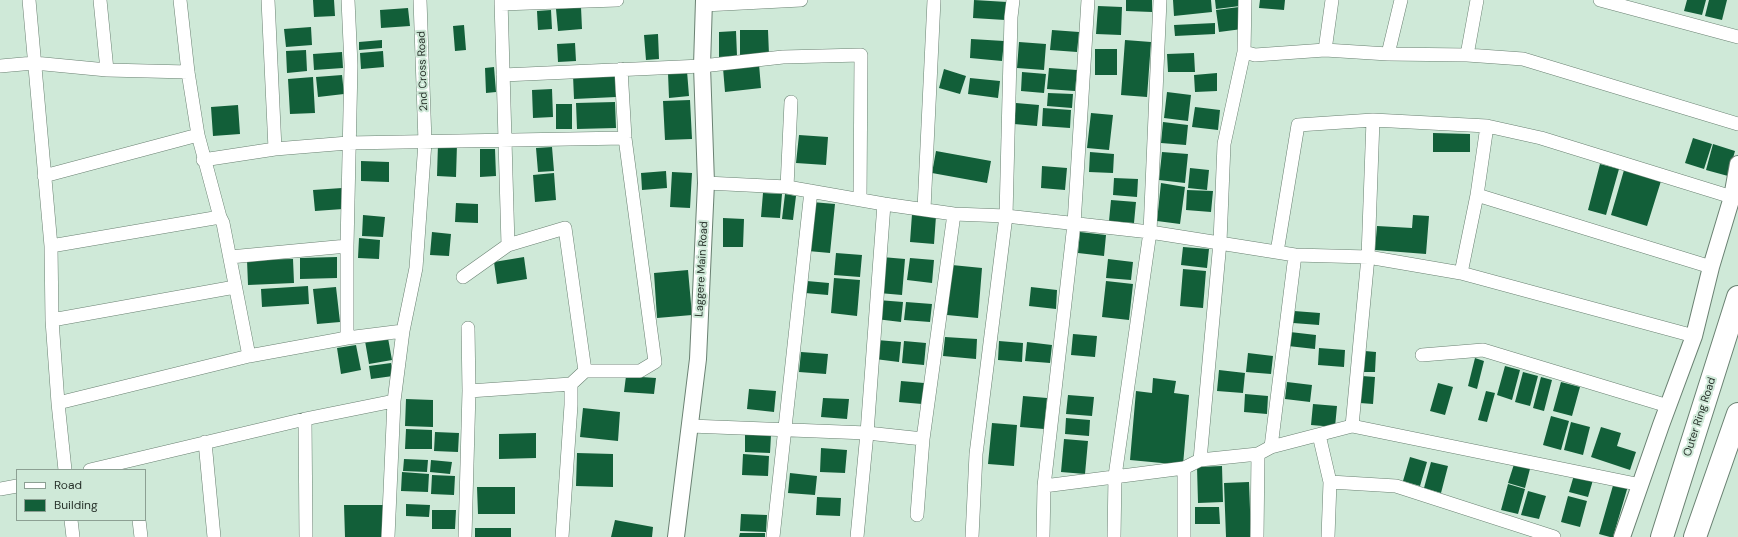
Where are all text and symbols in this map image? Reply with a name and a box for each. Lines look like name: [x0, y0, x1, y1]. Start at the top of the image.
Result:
street label: 2nd Cross Road: [415, 31, 431, 111]
street label: Laggere Main Road: [693, 221, 711, 317]
street label: Outer Ring Road: [1681, 376, 1719, 458]
legend: [16, 469, 146, 521]
text: Road: [54, 477, 82, 493]
text: Building: [54, 497, 98, 513]

